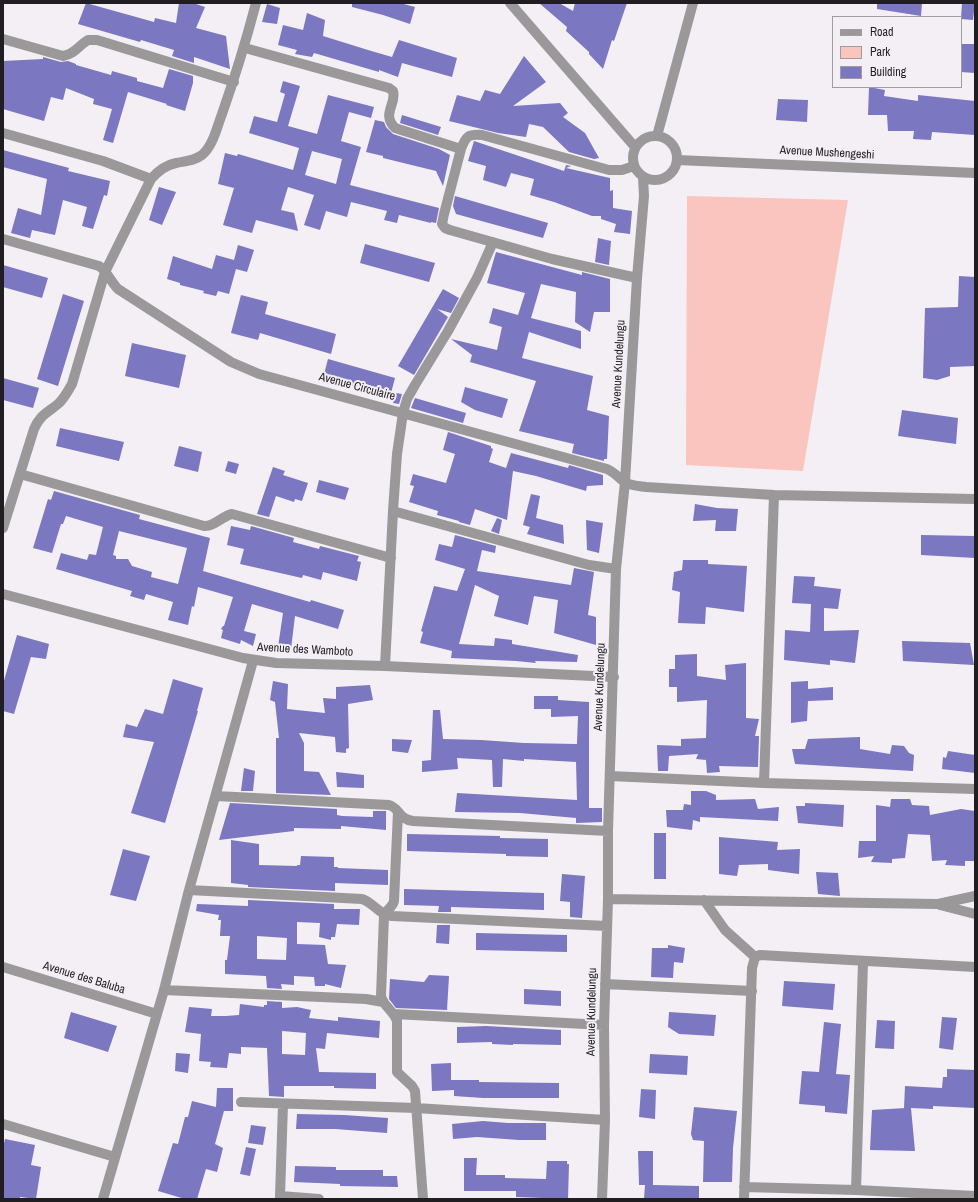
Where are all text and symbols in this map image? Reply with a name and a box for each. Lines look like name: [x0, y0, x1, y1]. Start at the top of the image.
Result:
legend: [832, 16, 962, 88]
text: Road: [870, 24, 894, 40]
text: Park: [870, 44, 890, 60]
text: Building: [870, 64, 906, 80]
street label: Avenue Mushengeshi: [779, 143, 875, 163]
street label: Avenue Kundelungu: [609, 319, 629, 409]
street label: Avenue Circulaire: [317, 370, 397, 404]
street label: Avenue des Wamboto: [257, 640, 353, 660]
street label: Avenue Kundelungu: [591, 643, 609, 731]
street label: Avenue des Baluba: [41, 959, 127, 997]
street label: Avenue Kundelungu: [584, 968, 600, 1056]

